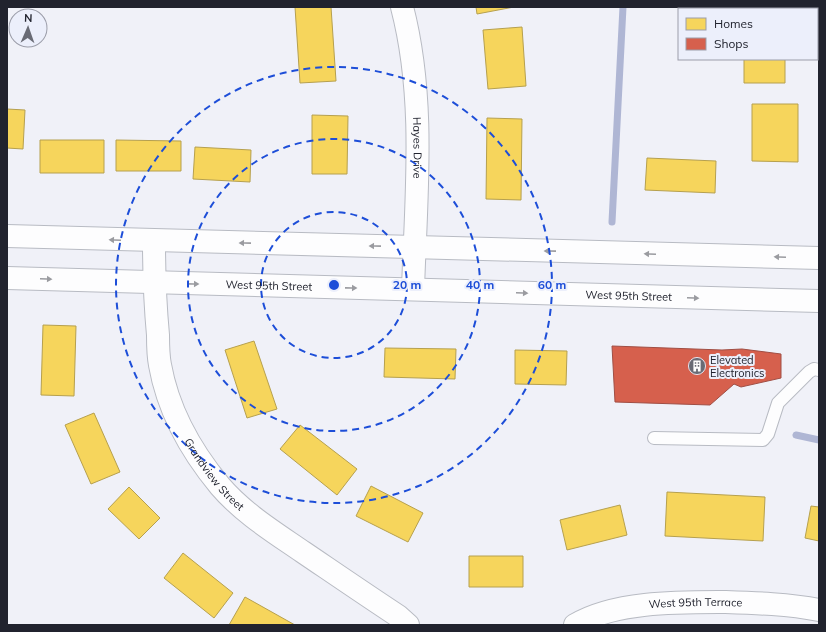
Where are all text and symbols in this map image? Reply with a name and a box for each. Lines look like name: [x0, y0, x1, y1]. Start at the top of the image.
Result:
north arrow: [8, 8, 48, 48]
legend: [678, 8, 818, 60]
text: N: [24, 11, 33, 25]
text: Homes: [714, 16, 753, 31]
text: Shops: [714, 36, 749, 51]
street label: Hayes Drive: [410, 117, 425, 179]
one-way arrow: [109, 236, 121, 243]
one-way arrow: [238, 240, 251, 246]
one-way arrow: [369, 243, 381, 250]
one-way arrow: [543, 248, 556, 254]
one-way arrow: [644, 250, 656, 257]
one-way arrow: [773, 254, 786, 260]
one-way arrow: [40, 276, 52, 283]
street label: West 95th Street: [225, 277, 313, 294]
text: 20 m: [393, 277, 421, 292]
text: 40 m: [466, 277, 494, 292]
text: 60 m: [538, 277, 566, 292]
centre of rings: [327, 278, 341, 292]
one-way arrow: [187, 281, 200, 287]
one-way arrow: [345, 285, 358, 291]
street label: West 95th Street: [585, 287, 672, 304]
one-way arrow: [516, 289, 528, 296]
one-way arrow: [687, 295, 700, 301]
place label: Elevated Electronics: [710, 353, 765, 380]
building icon: Elevated Electronics: [687, 356, 707, 376]
street label: Grandview Street: [181, 436, 247, 514]
street label: West 95th Terrace: [648, 595, 743, 611]

